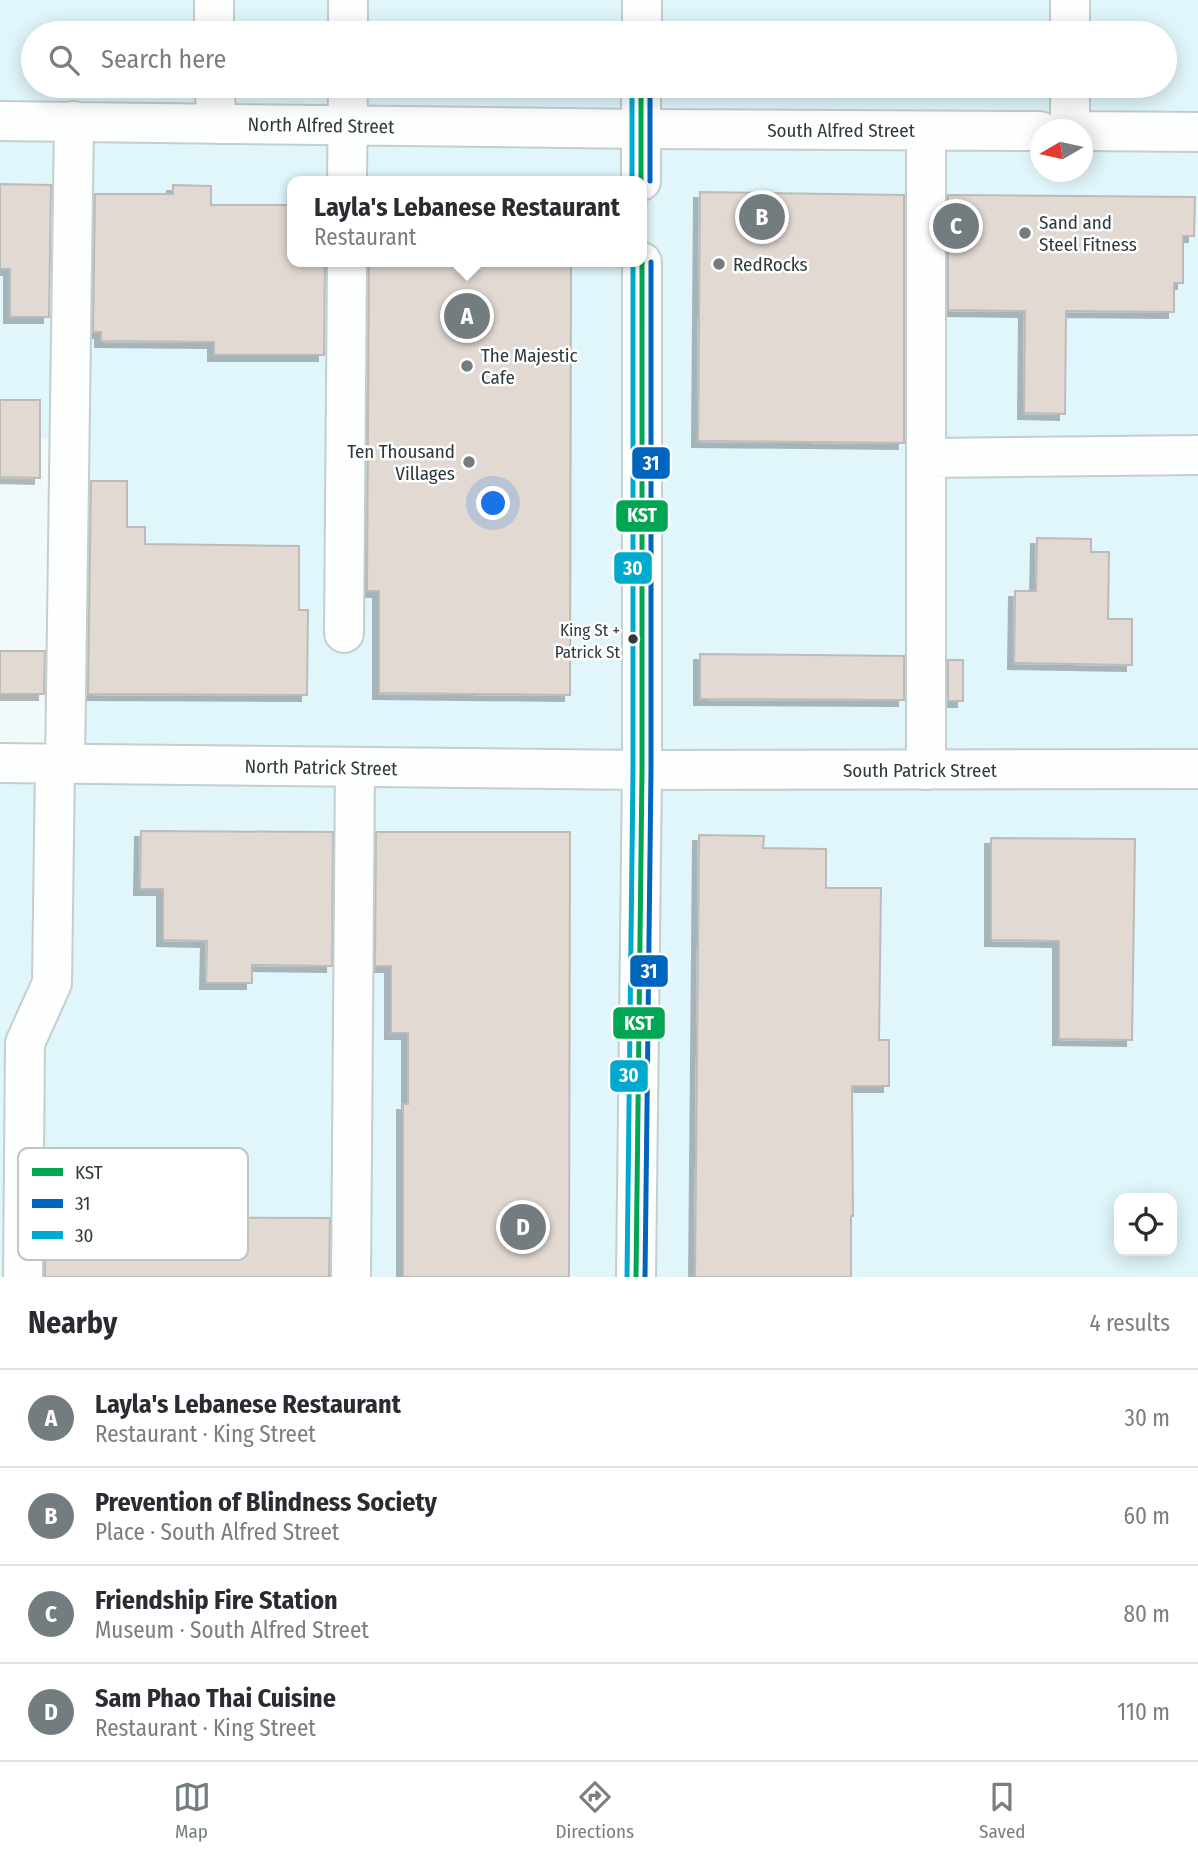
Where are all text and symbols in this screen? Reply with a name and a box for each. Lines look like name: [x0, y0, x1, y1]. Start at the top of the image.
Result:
search box: [21, 21, 1177, 98]
icon: search: [45, 41, 83, 79]
text: Search here: [101, 44, 226, 75]
street label: North Alfred Street: [248, 113, 395, 138]
street label: South Alfred Street: [767, 119, 916, 142]
north arrow: [1030, 119, 1093, 182]
popup: [287, 176, 647, 267]
pin: B: [739, 191, 785, 243]
text: Layla's Lebanese Restaurant: [314, 192, 620, 223]
pin: C: [933, 200, 979, 252]
place label: Sand and Steel Fitness: [1039, 211, 1137, 256]
text: Restaurant: [314, 223, 416, 251]
marker: Sand and Steel Fitness: [1017, 225, 1033, 241]
place label: RedRocks: [733, 253, 808, 276]
marker: RedRocks: [711, 256, 727, 272]
pin: A: [444, 290, 490, 342]
place label: The Majestic Cafe: [481, 344, 578, 389]
marker: The Majestic Cafe: [459, 358, 475, 374]
place label: Ten Thousand Villages: [347, 440, 455, 485]
line badge: 31: [631, 446, 671, 480]
text: 31: [642, 452, 659, 475]
marker: Ten Thousand Villages: [461, 454, 477, 470]
your location: [476, 486, 510, 520]
line badge: KST: [615, 499, 669, 533]
text: KST: [627, 504, 657, 527]
line badge: 30: [613, 551, 653, 585]
text: 30: [622, 557, 643, 580]
place label: King St + Patrick St: [555, 620, 620, 663]
marker: King St + Patrick St: [626, 632, 640, 646]
street label: North Patrick Street: [244, 755, 398, 780]
street label: South Patrick Street: [843, 759, 998, 782]
line badge: 31: [629, 954, 669, 988]
text: 31: [640, 960, 657, 983]
line badge: KST: [612, 1006, 666, 1040]
text: KST: [624, 1012, 654, 1035]
line badge: 30: [609, 1059, 649, 1093]
text: 30: [618, 1064, 639, 1087]
legend: [18, 1148, 248, 1260]
text: KST: [75, 1161, 103, 1184]
text: 31: [75, 1192, 91, 1215]
map controls: [1114, 1193, 1177, 1256]
button: locate: [1114, 1193, 1177, 1256]
pin: D: [500, 1201, 546, 1253]
text: 30: [75, 1224, 93, 1247]
text: Nearby: [28, 1305, 117, 1341]
text: 4 results: [1089, 1309, 1170, 1337]
text: Layla's Lebanese Restaurant: [95, 1389, 401, 1420]
text: A: [45, 1404, 57, 1432]
text: 30 m: [1125, 1404, 1170, 1432]
text: Restaurant · King Street: [95, 1420, 316, 1448]
text: Prevention of Blindness Society: [95, 1487, 437, 1518]
text: B: [45, 1502, 57, 1530]
text: 60 m: [1124, 1502, 1170, 1530]
text: Place · South Alfred Street: [95, 1518, 339, 1546]
text: Friendship Fire Station: [95, 1585, 338, 1616]
text: C: [45, 1600, 57, 1628]
text: 80 m: [1123, 1600, 1170, 1628]
text: Museum · South Alfred Street: [95, 1616, 369, 1644]
text: Sam Phao Thai Cuisine: [95, 1683, 336, 1714]
text: D: [44, 1698, 58, 1726]
text: 110 m: [1117, 1698, 1170, 1726]
text: Restaurant · King Street: [95, 1714, 316, 1742]
tab: Map: [173, 1778, 211, 1843]
tab: Directions: [556, 1778, 634, 1843]
tab: Saved: [979, 1778, 1025, 1843]

